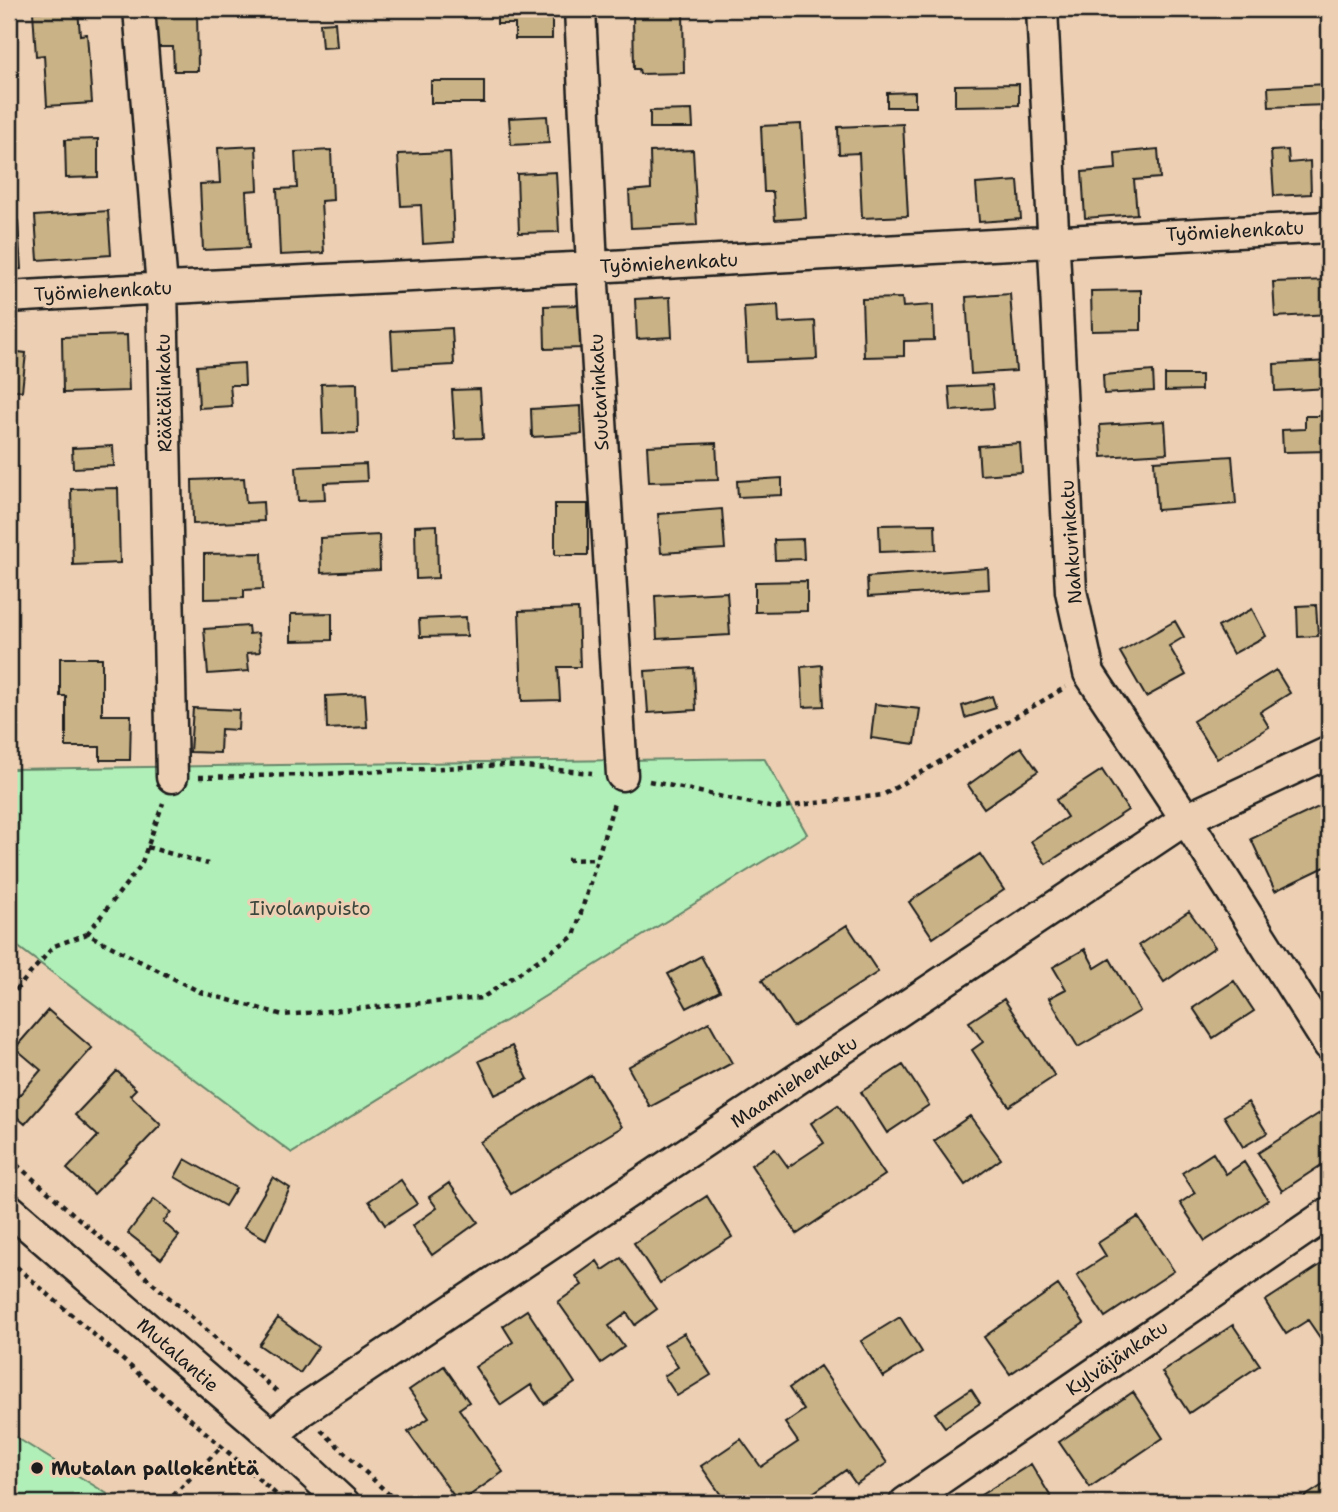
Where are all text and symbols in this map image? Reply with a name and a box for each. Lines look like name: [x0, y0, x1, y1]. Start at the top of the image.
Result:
street label: Työmiehenkatu: [1165, 215, 1305, 247]
street label: Työmiehenkatu: [599, 247, 739, 279]
street label: Työmiehenkatu: [33, 275, 173, 307]
street label: Räätälinkatu: [150, 333, 178, 453]
street label: Suutarinkatu: [583, 333, 615, 451]
street label: Nahkurinkatu: [1054, 479, 1088, 605]
park label: Iivolanpuisto: [250, 896, 371, 921]
street label: Maamiehenkatu: [726, 1030, 862, 1134]
street label: Mutalantie: [132, 1312, 224, 1398]
street label: Kylväjänkatu: [1061, 1315, 1173, 1401]
place label: Mutalan pallokenttä: [51, 1456, 259, 1481]
marker: Mutalan pallokenttä: [29, 1460, 45, 1476]

